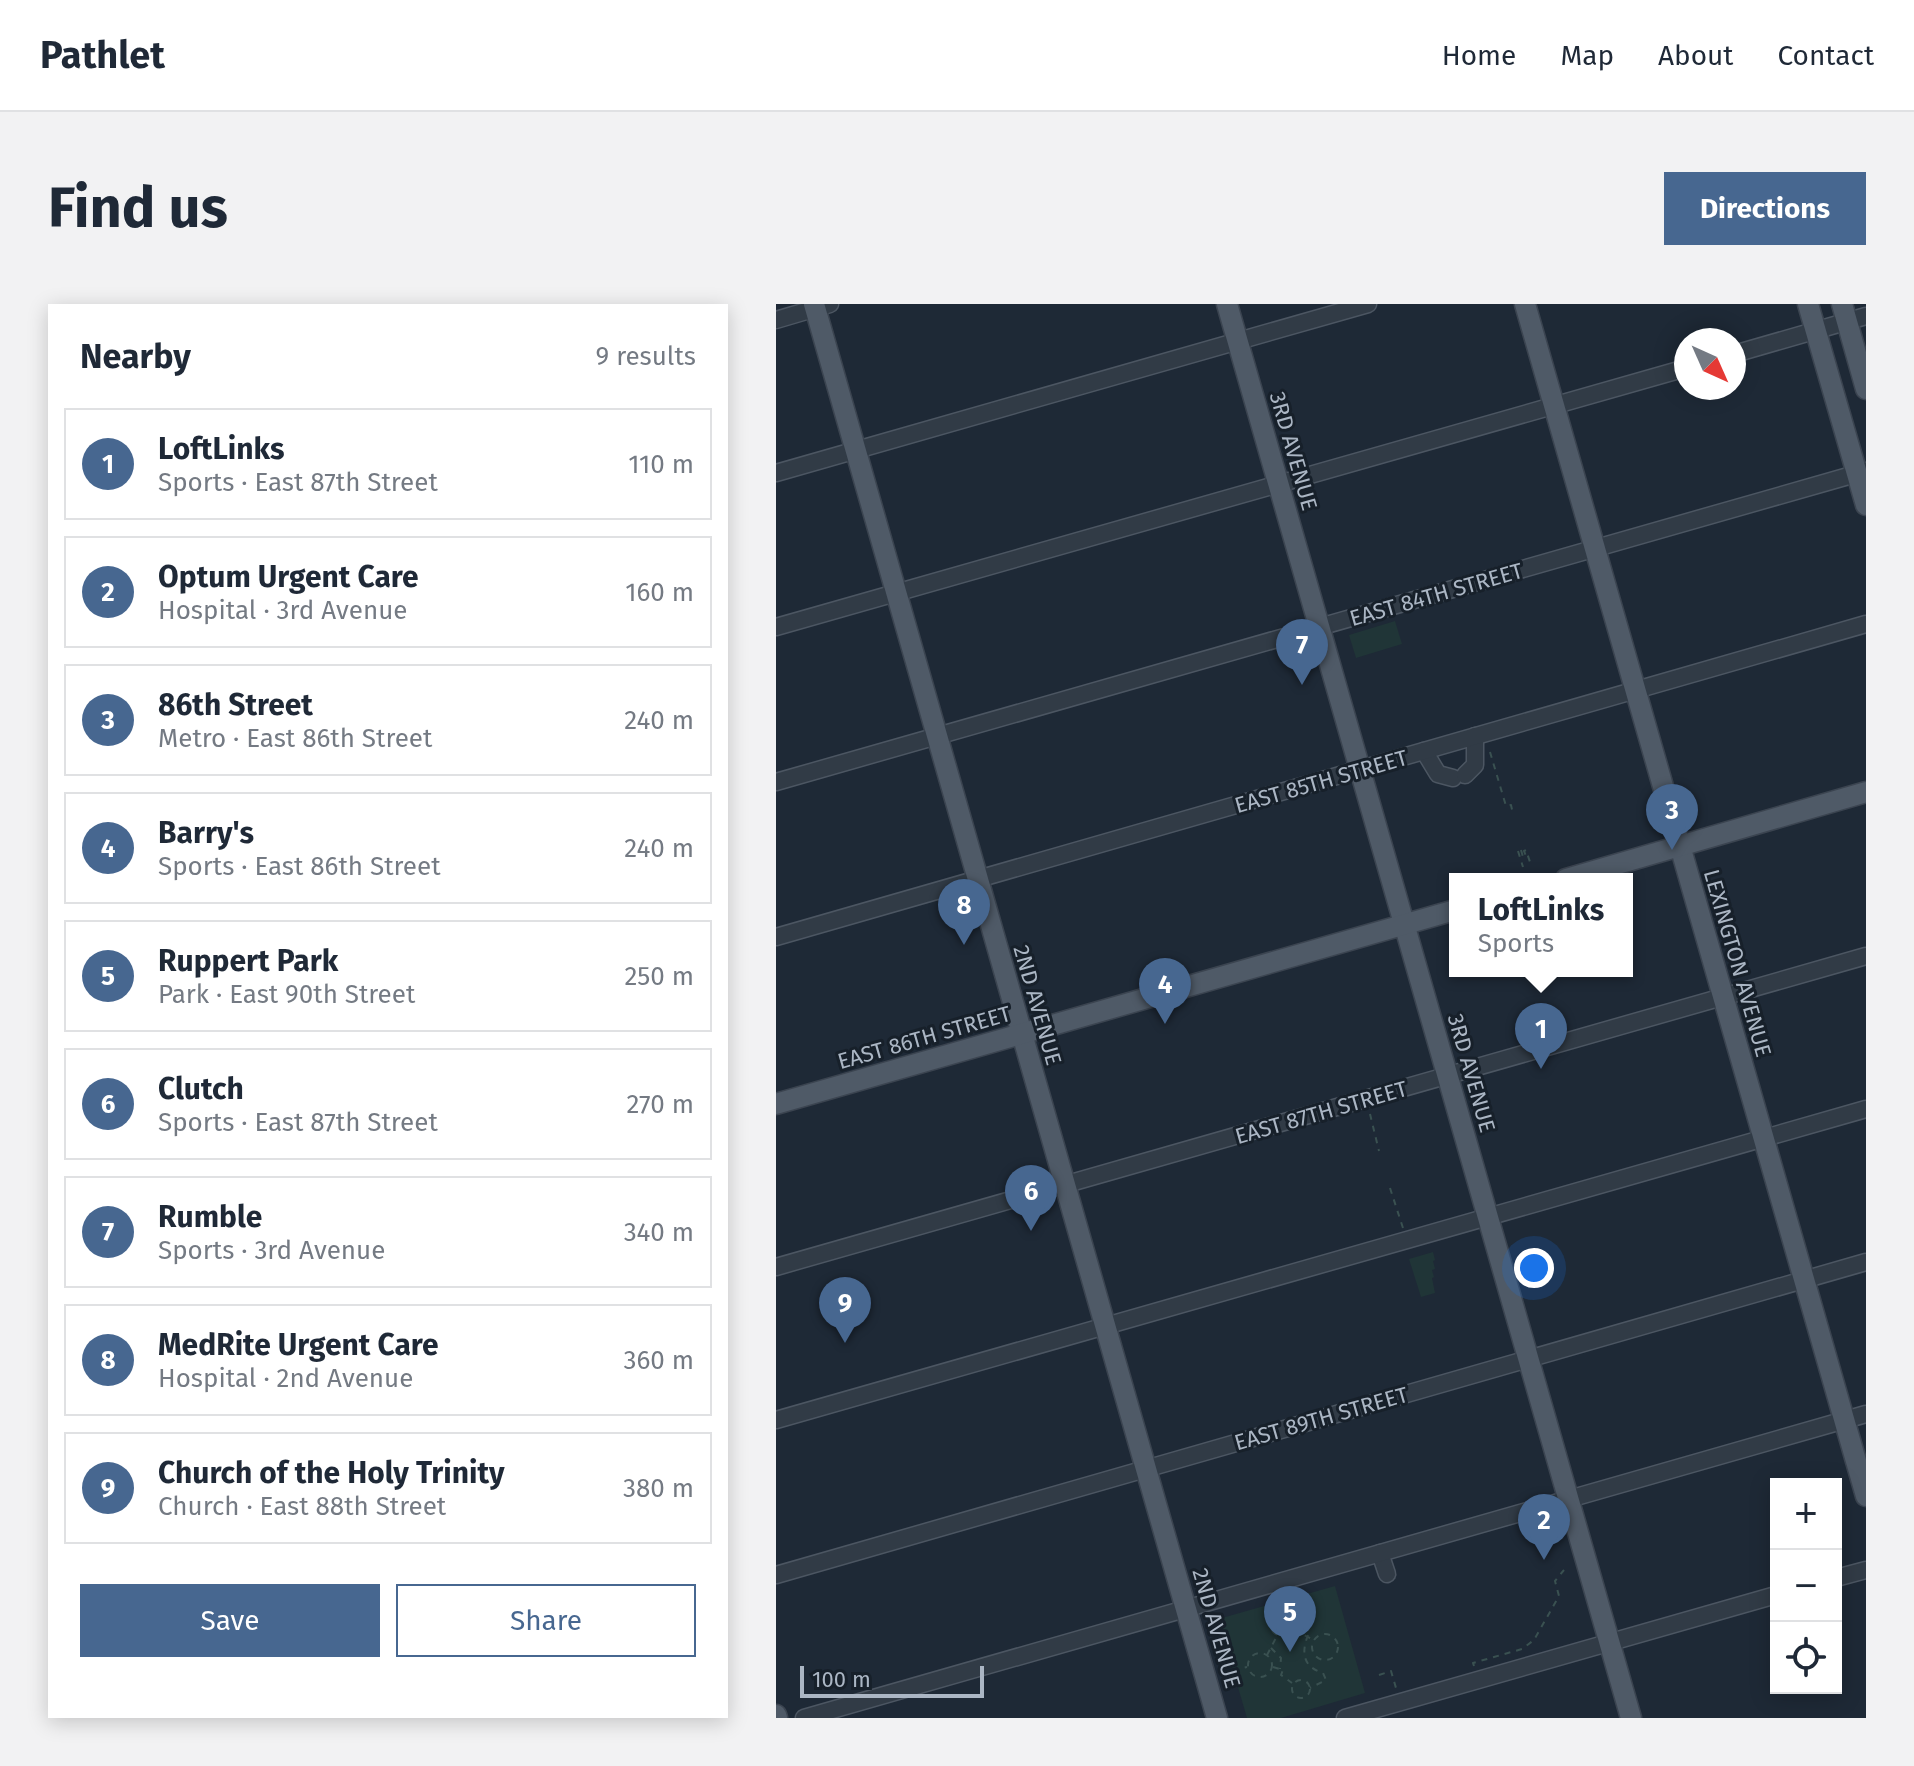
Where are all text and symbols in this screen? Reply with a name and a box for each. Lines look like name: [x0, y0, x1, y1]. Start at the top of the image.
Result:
text: Pathlet: [40, 32, 165, 78]
text: Home: [1442, 39, 1516, 72]
text: Map: [1560, 39, 1614, 72]
text: About: [1658, 39, 1733, 72]
text: Contact: [1777, 39, 1874, 72]
button: Directions: [1664, 172, 1866, 245]
text: Find us: [48, 175, 228, 242]
north arrow: [1674, 328, 1746, 400]
text: Nearby: [80, 336, 191, 377]
text: 9 results: [596, 341, 696, 372]
street label: 3RD AVENUE: [1264, 389, 1323, 513]
text: LoftLinks: [158, 431, 284, 467]
text: 1: [102, 449, 114, 480]
text: 110 m: [628, 449, 694, 480]
text: Sports · East 87th Street: [158, 467, 438, 498]
street label: EAST 84TH STREET: [1346, 557, 1527, 632]
text: Optum Urgent Care: [158, 559, 419, 595]
text: 2: [101, 577, 115, 608]
text: 160 m: [625, 577, 694, 608]
text: Hospital · 3rd Avenue: [158, 595, 407, 626]
pin: 7: [1276, 619, 1328, 685]
text: 86th Street: [158, 687, 313, 723]
text: 3: [101, 705, 115, 736]
text: 240 m: [624, 705, 694, 736]
text: Metro · East 86th Street: [158, 723, 432, 754]
street label: EAST 85TH STREET: [1232, 744, 1411, 819]
pin: 3: [1646, 784, 1698, 850]
text: Barry's: [158, 815, 254, 851]
text: 4: [101, 833, 115, 864]
text: 240 m: [624, 833, 694, 864]
text: Sports · East 86th Street: [158, 851, 441, 882]
street label: LEXINGTON AVENUE: [1698, 866, 1777, 1060]
popup: [1449, 873, 1633, 977]
pin: 8: [938, 879, 990, 945]
text: LoftLinks: [1478, 892, 1604, 928]
text: Sports: [1478, 928, 1554, 959]
street label: 2ND AVENUE: [1008, 942, 1068, 1068]
text: Ruppert Park: [158, 943, 338, 979]
pin: 4: [1139, 958, 1191, 1024]
text: 5: [101, 961, 115, 992]
text: 250 m: [624, 961, 694, 992]
text: Park · East 90th Street: [158, 979, 415, 1010]
street label: EAST 86TH STREET: [834, 1000, 1015, 1075]
pin: 1: [1515, 1003, 1567, 1069]
street label: 3RD AVENUE: [1442, 1011, 1501, 1135]
text: Clutch: [158, 1071, 244, 1107]
street label: EAST 87TH STREET: [1232, 1075, 1411, 1150]
text: 6: [101, 1089, 115, 1120]
text: 270 m: [626, 1089, 694, 1120]
text: Sports · East 87th Street: [158, 1107, 438, 1138]
pin: 6: [1005, 1165, 1057, 1231]
text: Rumble: [158, 1199, 262, 1235]
text: 7: [102, 1217, 114, 1248]
text: 340 m: [624, 1217, 694, 1248]
text: Sports · 3rd Avenue: [158, 1235, 385, 1266]
your location: [1514, 1248, 1554, 1288]
pin: 9: [819, 1277, 871, 1343]
text: MedRite Urgent Care: [158, 1327, 439, 1363]
text: 8: [100, 1345, 116, 1376]
text: 360 m: [623, 1345, 694, 1376]
text: Hospital · 2nd Avenue: [158, 1363, 413, 1394]
street label: EAST 89TH STREET: [1231, 1381, 1412, 1456]
text: Church of the Holy Trinity: [158, 1455, 505, 1491]
text: 9: [101, 1473, 115, 1504]
text: 380 m: [623, 1473, 694, 1504]
map controls: [1770, 1478, 1842, 1694]
button: +: [1770, 1478, 1842, 1550]
text: Church · East 88th Street: [158, 1491, 446, 1522]
pin: 2: [1518, 1494, 1570, 1560]
button: −: [1770, 1550, 1842, 1622]
street label: 2ND AVENUE: [1187, 1565, 1247, 1691]
button: Save: [80, 1584, 380, 1657]
button: Share: [396, 1584, 696, 1657]
pin: 5: [1264, 1586, 1316, 1652]
button: locate: [1770, 1622, 1842, 1694]
scale bar: [800, 1662, 984, 1698]
text: 100 m: [812, 1666, 871, 1693]

